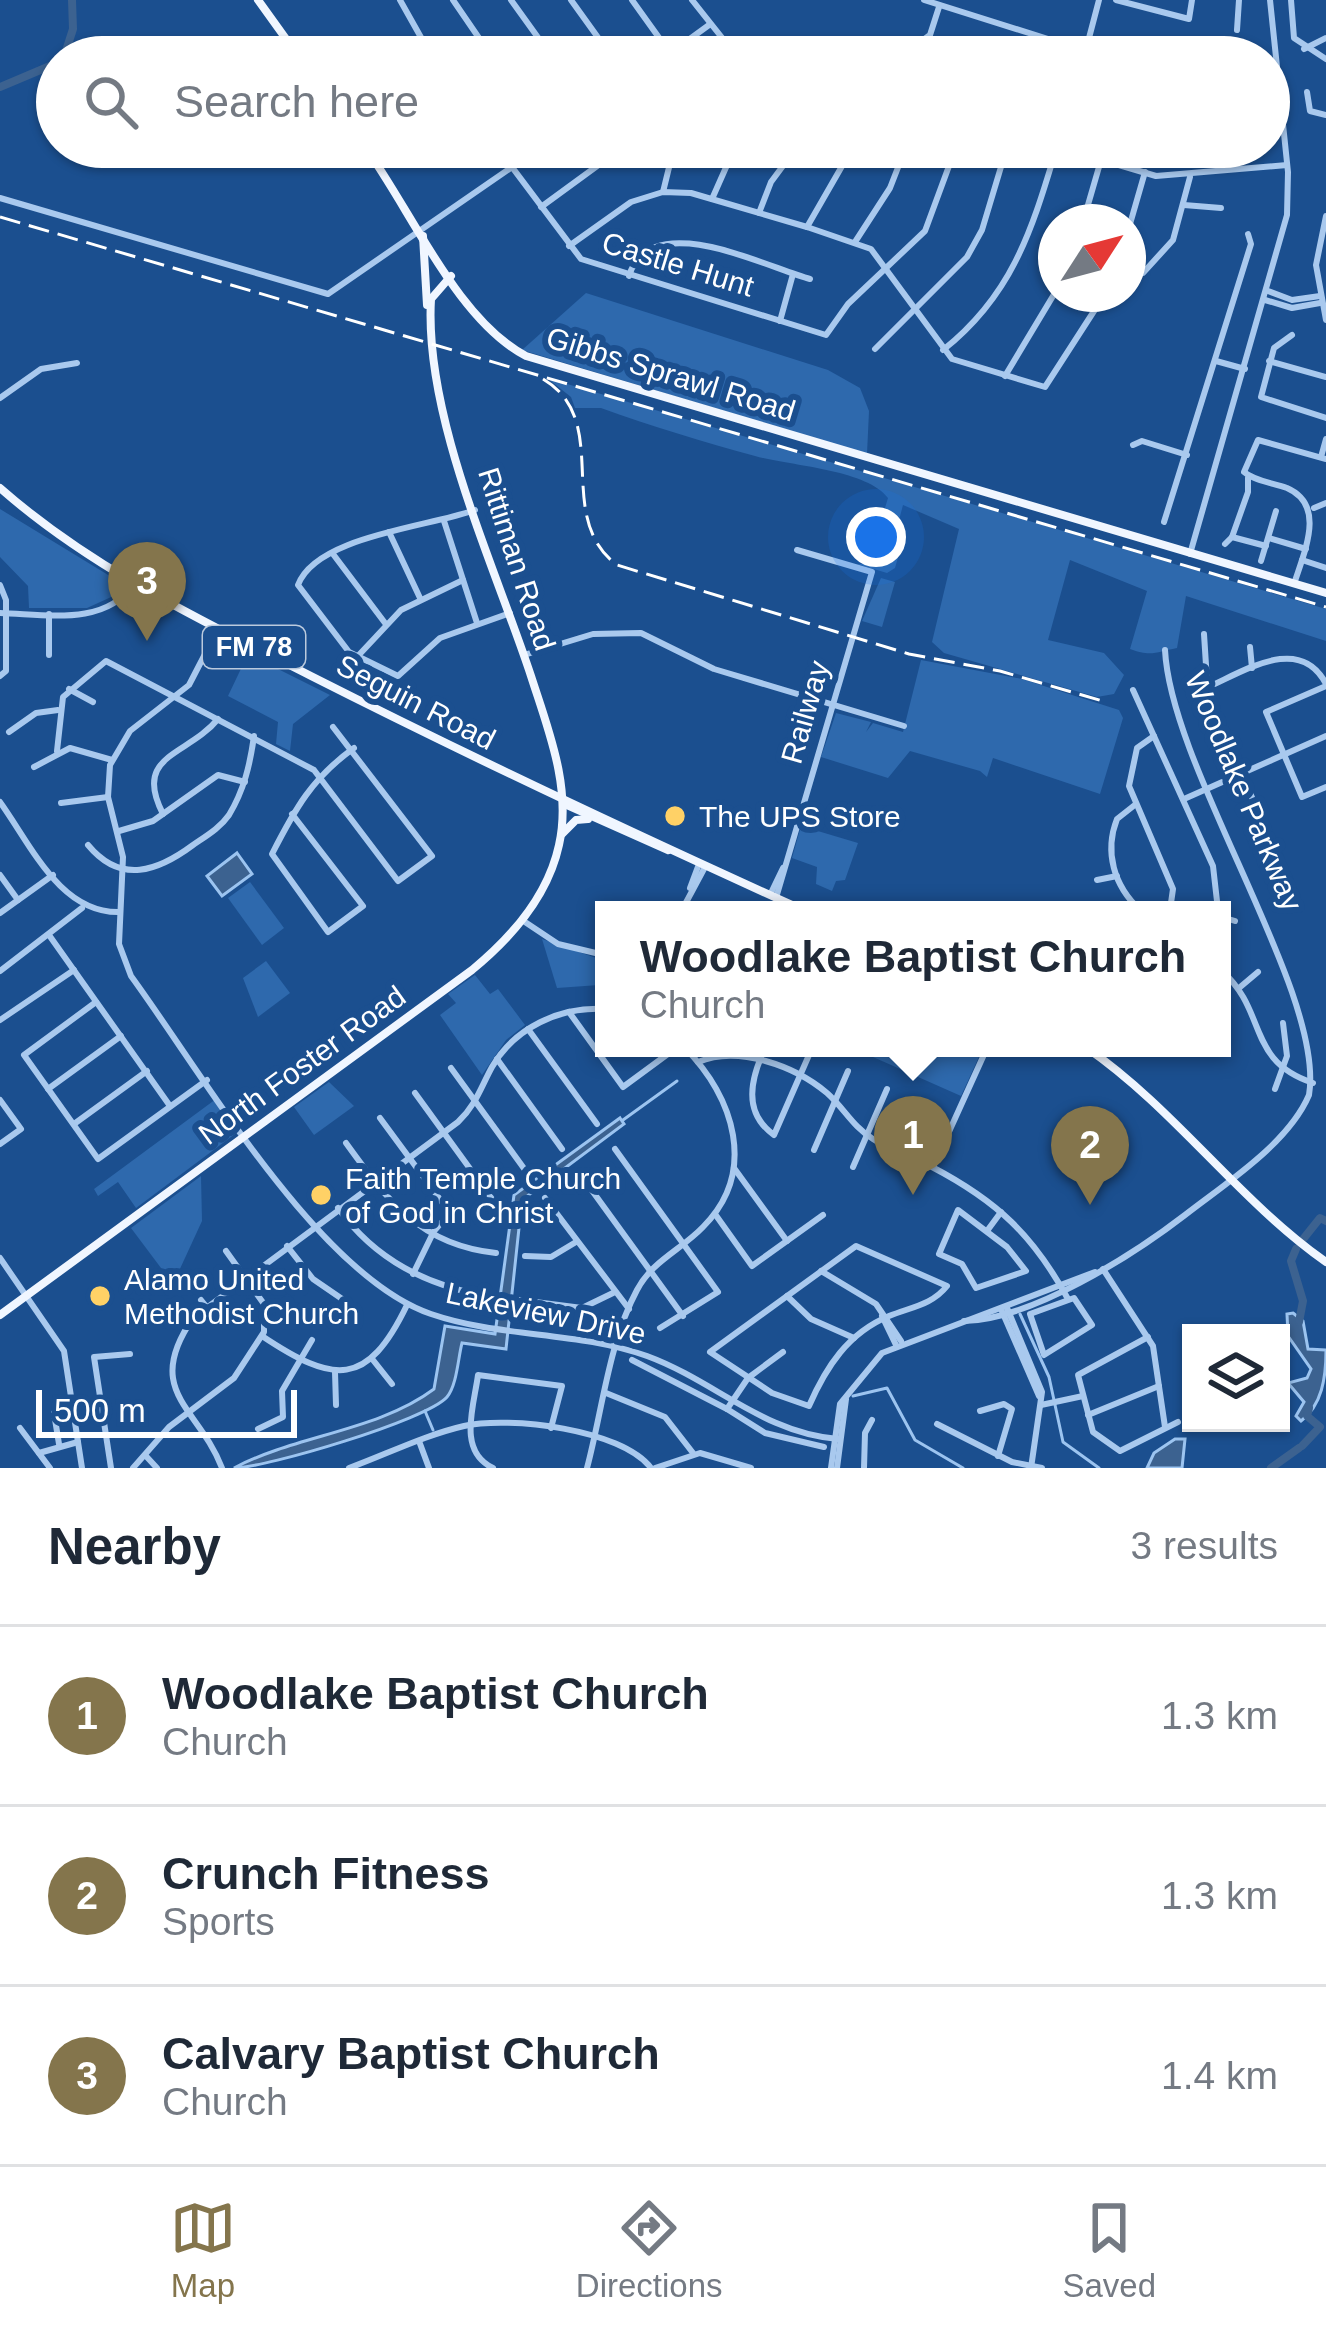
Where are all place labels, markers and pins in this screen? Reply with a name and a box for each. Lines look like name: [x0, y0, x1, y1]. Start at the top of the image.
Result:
pin: 3: [108, 542, 186, 641]
place label: The UPS Store: [699, 800, 901, 833]
marker: The UPS Store: [662, 803, 688, 829]
pin: 1: [874, 1096, 952, 1195]
pin: 2: [1051, 1106, 1129, 1205]
place label: Faith Temple Church of God in Christ: [345, 1162, 621, 1229]
marker: Faith Temple Church of God in Christ: [308, 1182, 334, 1208]
place label: Alamo United Methodist Church: [124, 1263, 359, 1330]
marker: Alamo United Methodist Church: [87, 1283, 113, 1309]

